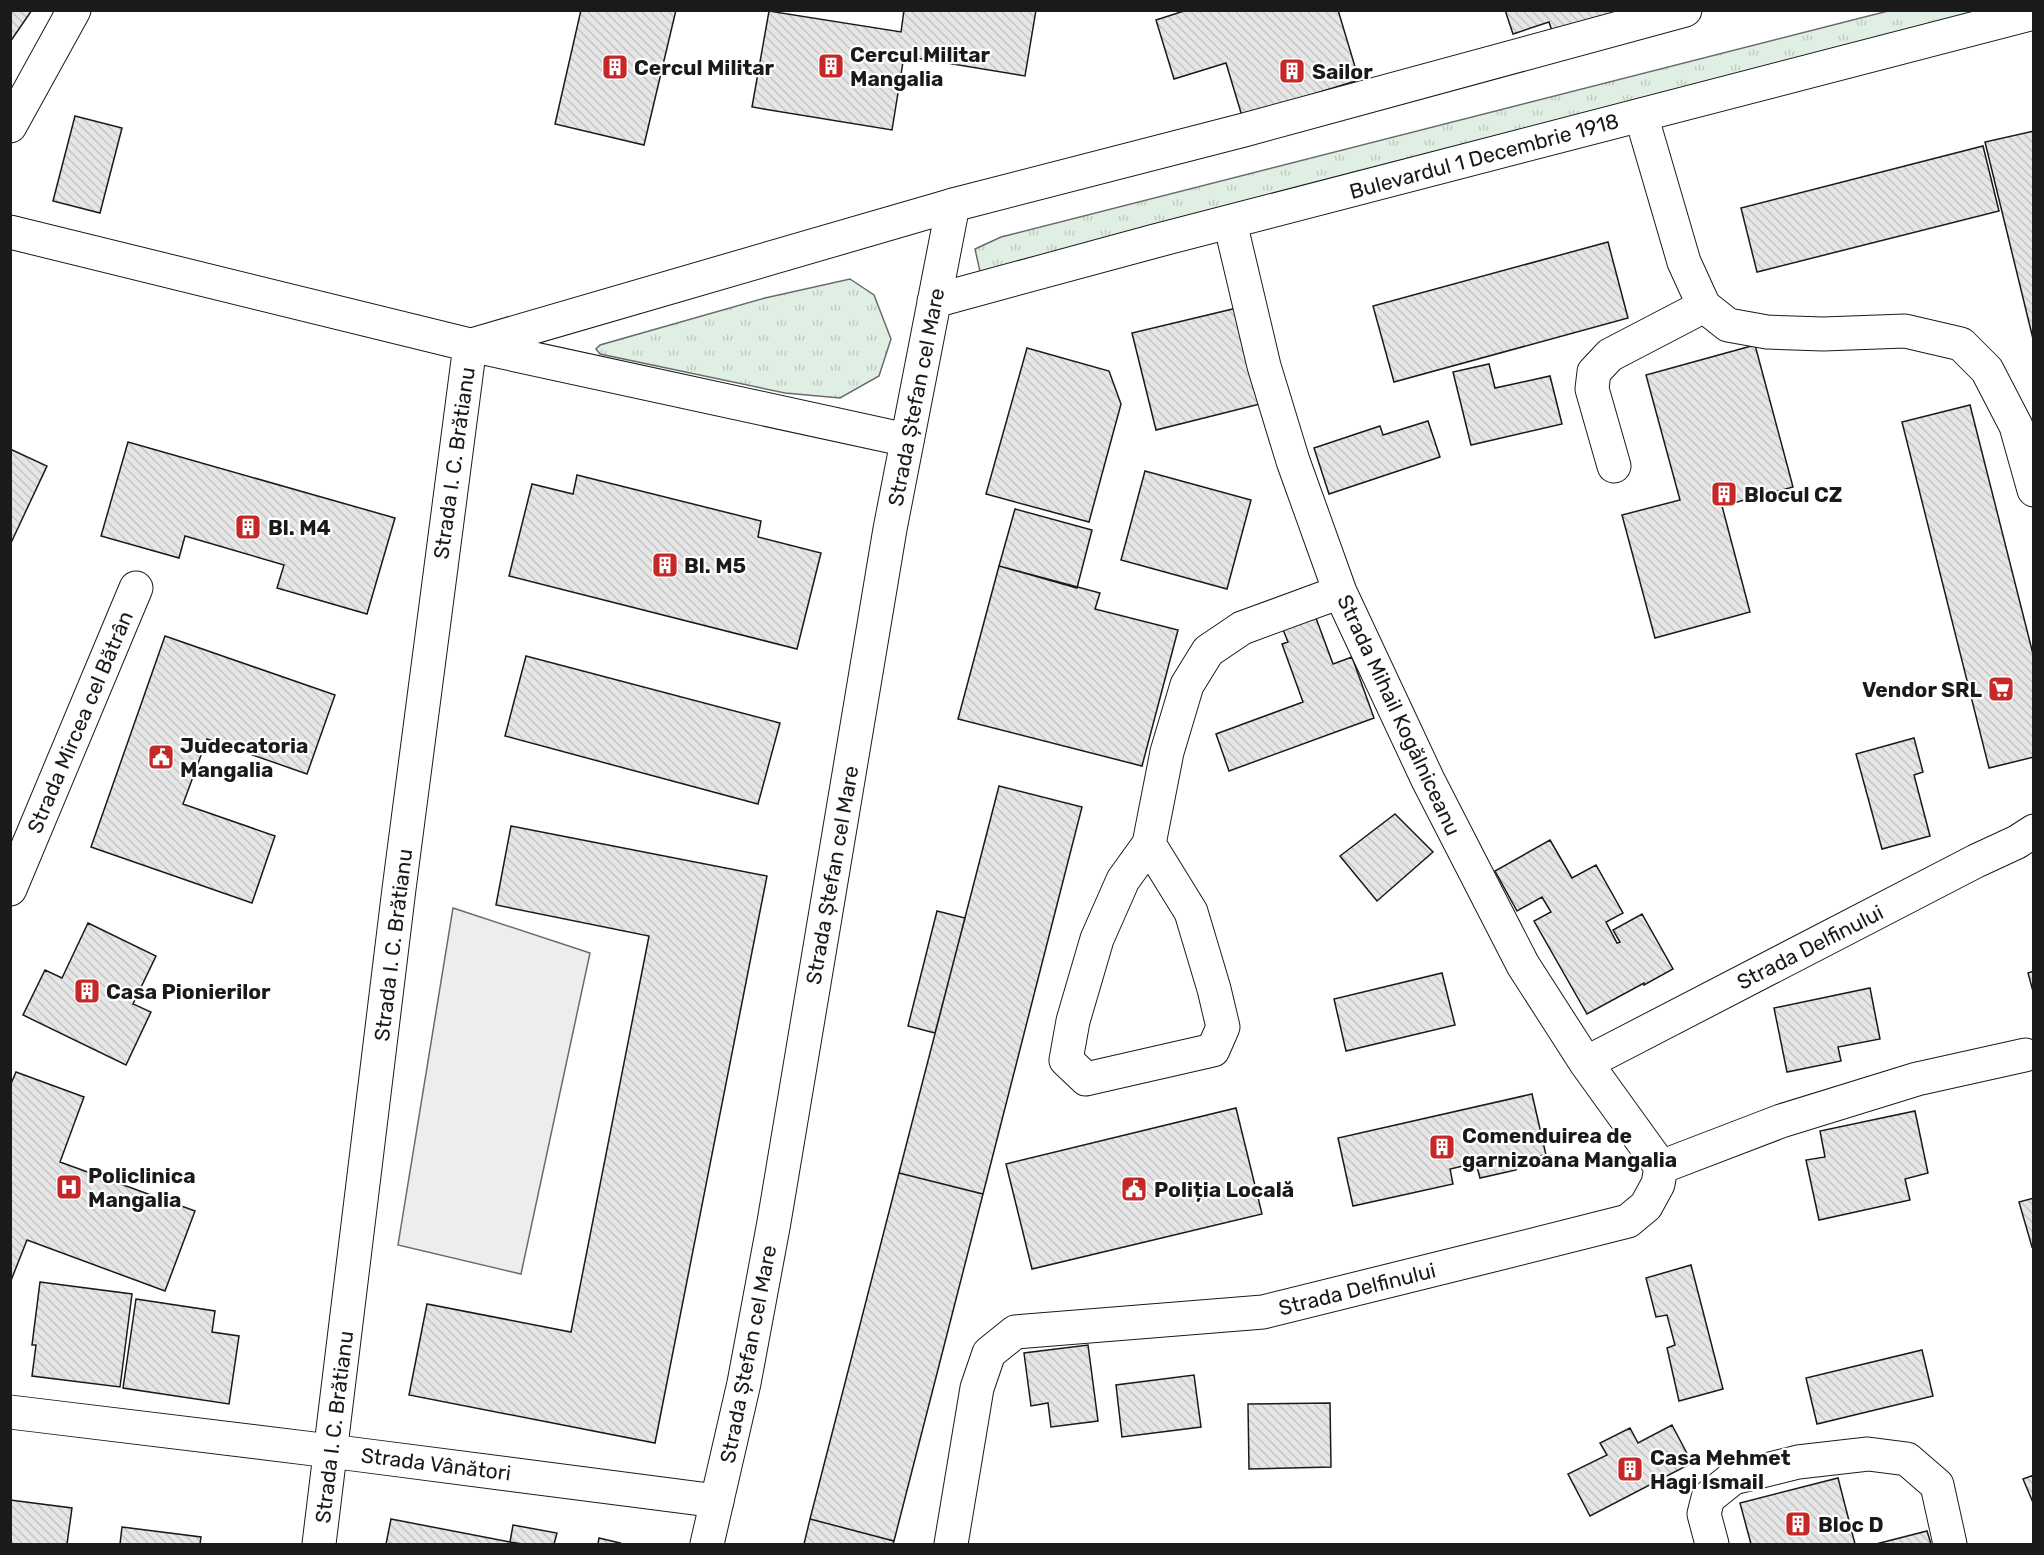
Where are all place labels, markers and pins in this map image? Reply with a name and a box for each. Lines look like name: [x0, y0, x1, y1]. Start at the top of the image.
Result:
place label: Cercul Militar Mangalia: [850, 42, 991, 91]
building icon: Cercul Militar Mangalia: [816, 51, 846, 81]
building icon: Cercul Militar: [600, 52, 630, 82]
place label: Cercul Militar: [634, 55, 775, 80]
building icon: Sailor: [1277, 56, 1307, 86]
place label: Sailor: [1312, 59, 1373, 84]
building icon: Blocul CZ: [1709, 479, 1739, 509]
place label: Blocul CZ: [1744, 482, 1842, 507]
building icon: Bl. M4: [233, 512, 263, 542]
place label: Bl. M4: [268, 515, 331, 540]
building icon: Bl. M5: [650, 550, 680, 580]
place label: Bl. M5: [684, 553, 746, 578]
supermarket icon: Vendor SRL: [1986, 674, 2016, 704]
place label: Vendor SRL: [1862, 677, 1982, 702]
place label: Judecatoria Mangalia: [180, 733, 309, 782]
public building icon: Judecatoria Mangalia: [146, 742, 176, 772]
building icon: Casa Pionierilor: [72, 976, 102, 1006]
place label: Casa Pionierilor: [106, 979, 271, 1004]
place label: Comenduirea de garnizoana Mangalia: [1462, 1123, 1677, 1172]
building icon: Comenduirea de garnizoana Mangalia: [1427, 1132, 1457, 1162]
place label: Policlinica Mangalia: [88, 1163, 196, 1212]
hospital icon: Policlinica Mangalia: [54, 1172, 84, 1202]
public building icon: Poliția Locală: [1119, 1174, 1149, 1204]
place label: Poliția Locală: [1154, 1177, 1294, 1202]
place label: Casa Mehmet Hagi Ismail: [1650, 1445, 1791, 1494]
building icon: Casa Mehmet Hagi Ismail: [1615, 1454, 1645, 1484]
building icon: Bloc D: [1783, 1509, 1813, 1539]
place label: Bloc D: [1818, 1512, 1884, 1537]

